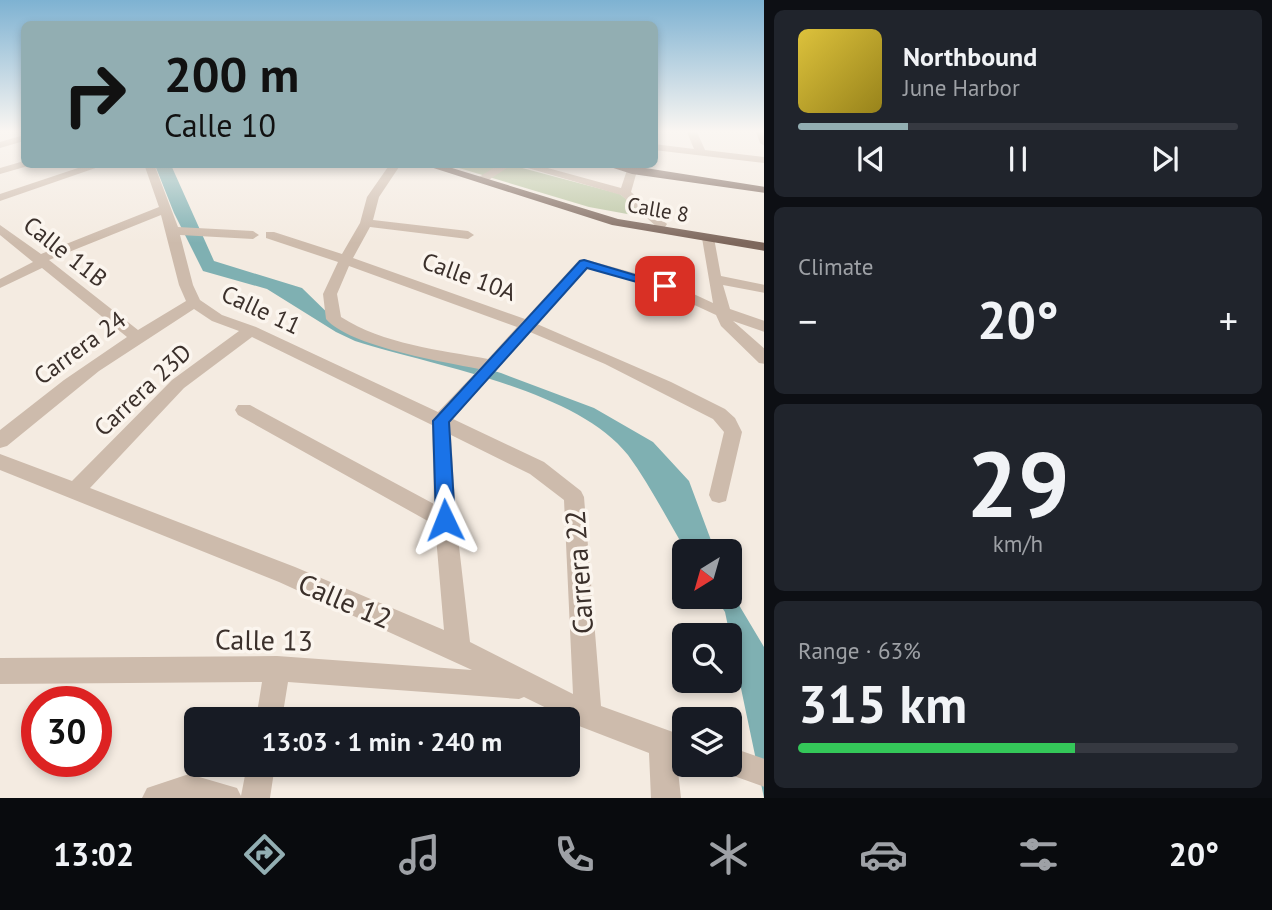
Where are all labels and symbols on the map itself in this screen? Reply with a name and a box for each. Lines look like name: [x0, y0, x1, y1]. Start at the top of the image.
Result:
street label: Calle 8: [625, 191, 691, 228]
street label: Calle 11B: [17, 209, 113, 294]
street label: Calle 10A: [418, 245, 521, 308]
pin: [635, 256, 695, 316]
street label: Calle 11: [217, 278, 306, 341]
street label: Carrera 24: [28, 304, 132, 391]
street label: Carrera 23D: [87, 337, 198, 443]
position arrow: [408, 483, 482, 557]
street label: Carrera 22: [556, 509, 601, 635]
north arrow: [672, 539, 742, 609]
street label: Calle 12: [293, 564, 398, 637]
street label: Calle 13: [215, 620, 313, 659]
speed limit sign: 30: [21, 686, 112, 777]

